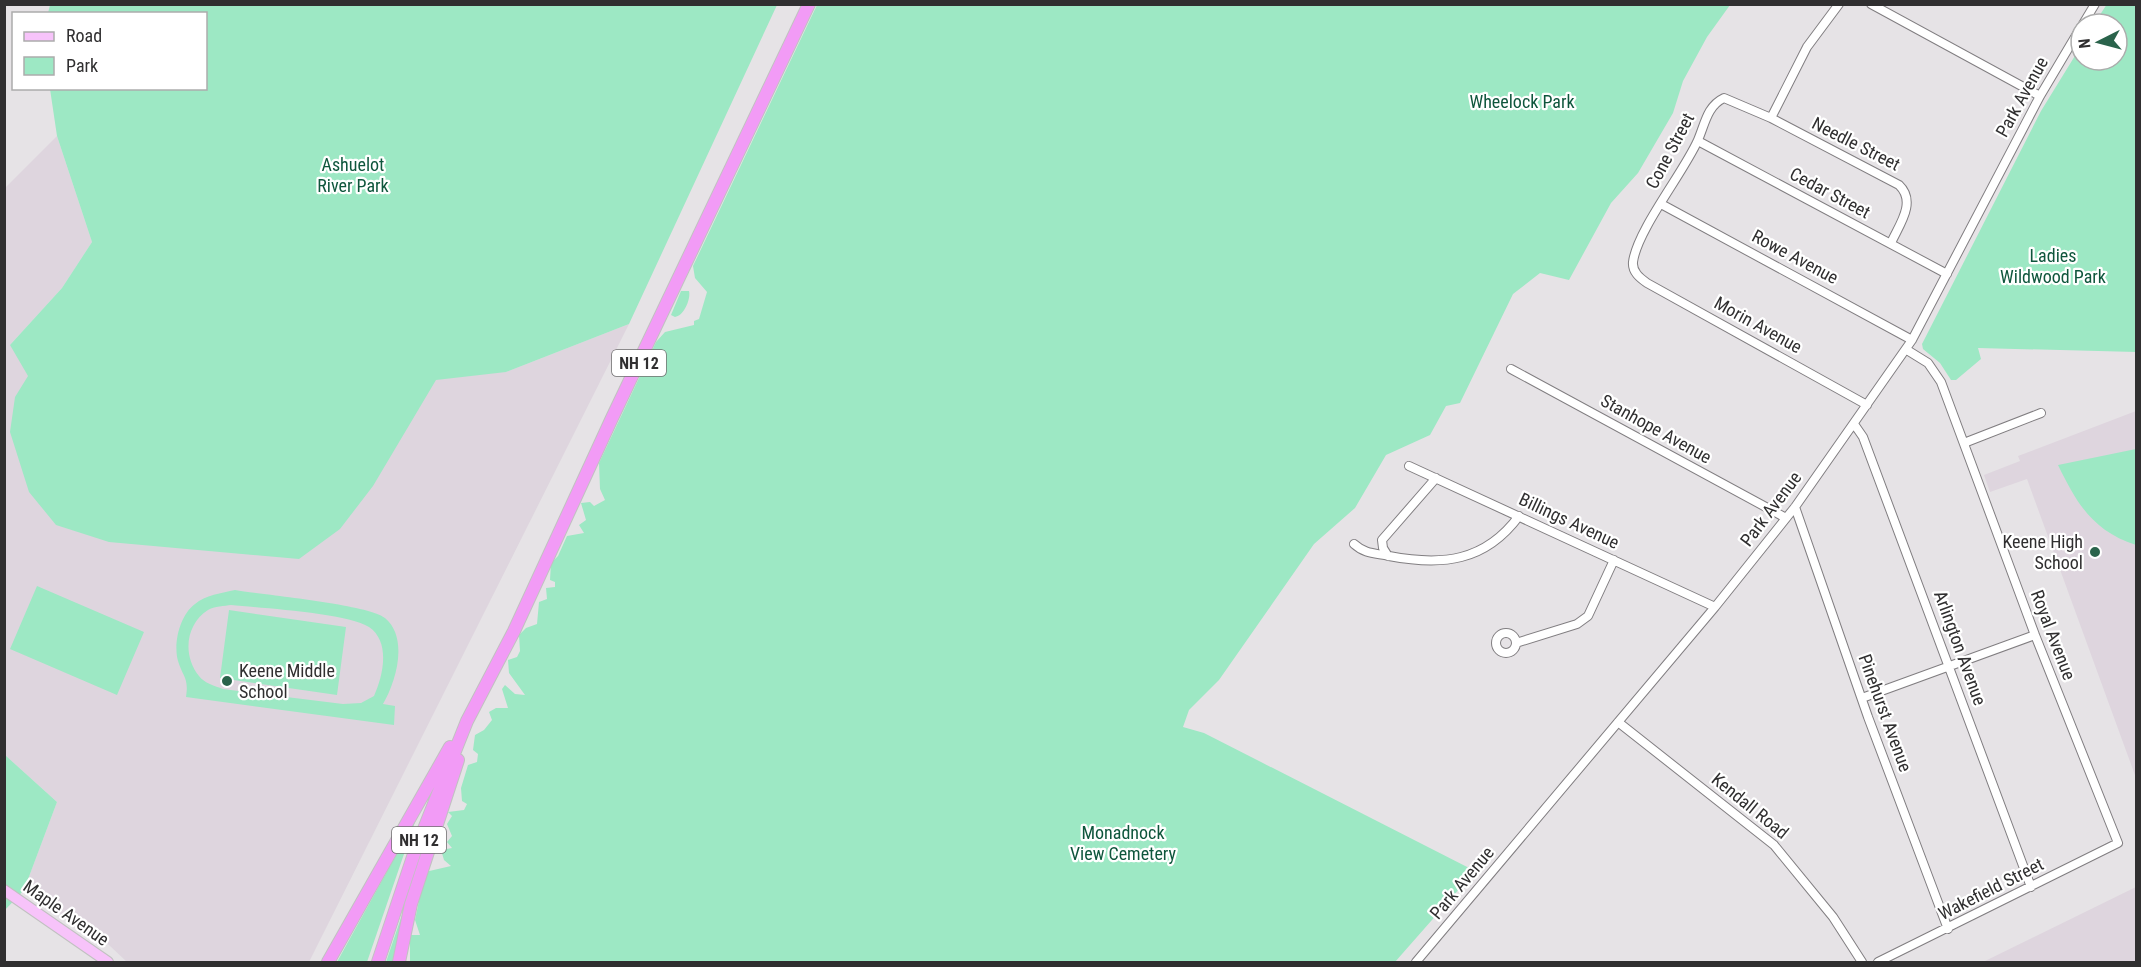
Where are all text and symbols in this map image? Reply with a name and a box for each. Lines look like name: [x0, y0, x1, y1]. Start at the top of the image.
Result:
legend: [12, 12, 207, 90]
north arrow: [2069, 12, 2129, 72]
text: Road: [66, 25, 102, 46]
text: N: [2075, 38, 2095, 49]
street label: Park Avenue: [1991, 53, 2052, 140]
text: Park: [66, 55, 98, 76]
park label: Wheelock Park: [1469, 91, 1575, 112]
street label: Cone Street: [1641, 109, 1698, 192]
street label: Needle Street: [1809, 112, 1904, 175]
park label: Ashuelot River Park: [317, 154, 389, 196]
street label: Cedar Street: [1786, 163, 1874, 222]
street label: Rowe Avenue: [1749, 225, 1842, 288]
park label: Ladies Wildwood Park: [2000, 245, 2106, 287]
street label: Morin Avenue: [1711, 292, 1806, 357]
road number: NH 12: [612, 350, 666, 376]
street label: Stanhope Avenue: [1597, 390, 1715, 468]
street label: Park Avenue: [1736, 467, 1805, 550]
street label: Billings Avenue: [1516, 488, 1623, 553]
place label: Keene High School: [2002, 531, 2083, 573]
marker: Keene High School: [2088, 545, 2102, 559]
street label: Royal Avenue: [2027, 587, 2080, 683]
street label: Arlington Avenue: [1930, 588, 1991, 708]
street label: Pinehurst Avenue: [1854, 651, 1916, 775]
place label: Keene Middle School: [239, 660, 335, 702]
marker: Keene Middle School: [220, 674, 234, 688]
street label: Kendall Road: [1708, 768, 1793, 843]
park label: Monadnock View Cemetery: [1070, 822, 1177, 864]
road number: NH 12: [392, 827, 446, 853]
street label: Park Avenue: [1425, 842, 1498, 923]
street label: Wakefield Street: [1935, 853, 2047, 924]
street label: Maple Avenue: [19, 875, 113, 950]

